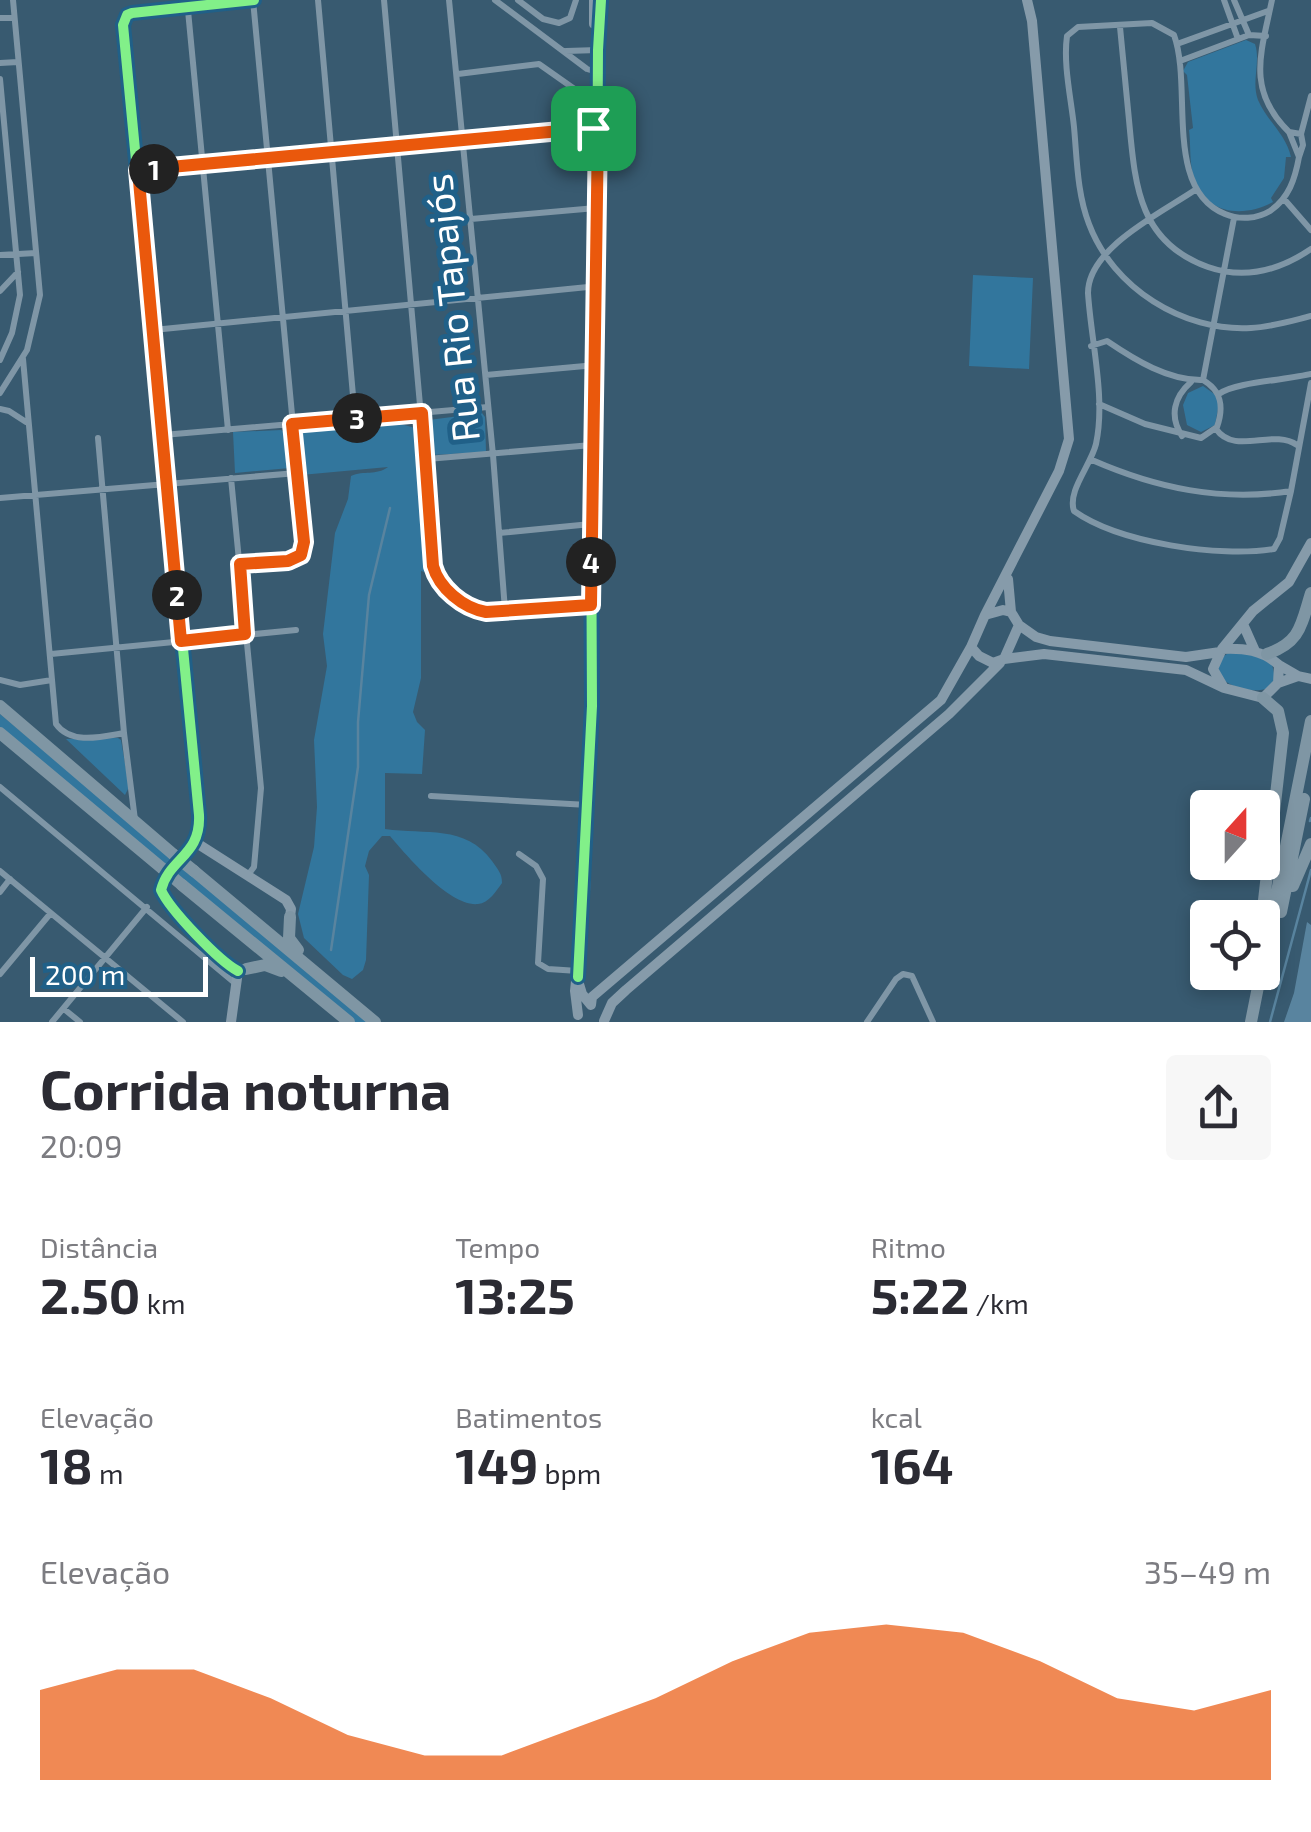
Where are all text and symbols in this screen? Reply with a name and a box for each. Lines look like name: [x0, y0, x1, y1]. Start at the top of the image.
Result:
pin: [551, 86, 636, 171]
icon: arrive: [566, 101, 621, 156]
pin: 1: [129, 144, 179, 194]
text: 1: [148, 152, 160, 186]
street label: Rua Rio Tapajós: [414, 172, 488, 444]
pin: 3: [332, 393, 382, 443]
text: 3: [349, 401, 365, 435]
pin: 4: [566, 537, 616, 587]
text: 4: [582, 545, 600, 579]
pin: 2: [152, 570, 202, 620]
text: 2: [169, 578, 185, 612]
north arrow: [1190, 790, 1280, 880]
map controls: [1190, 790, 1280, 990]
button: locate: [1190, 900, 1280, 990]
scale bar: [30, 952, 208, 996]
text: 200 m: [45, 957, 125, 991]
text: Corrida noturna: [40, 1055, 451, 1121]
button: share: [1166, 1055, 1271, 1160]
text: 20:09: [40, 1126, 122, 1164]
text: Distância: [40, 1230, 158, 1264]
text: Tempo: [455, 1230, 540, 1264]
text: Ritmo: [871, 1230, 946, 1264]
text: 2.50: [40, 1264, 140, 1324]
text: 13:25: [455, 1264, 575, 1324]
text: 5:22: [871, 1264, 969, 1324]
text: km: [140, 1286, 185, 1320]
text: /km: [969, 1286, 1029, 1320]
text: Elevação: [40, 1400, 154, 1434]
text: Batimentos: [455, 1400, 602, 1434]
text: kcal: [871, 1400, 922, 1434]
text: 18: [40, 1434, 93, 1494]
text: 149: [455, 1434, 538, 1494]
text: 164: [871, 1434, 954, 1494]
text: m: [93, 1456, 124, 1490]
text: bpm: [538, 1456, 601, 1490]
text: Elevação: [40, 1552, 170, 1590]
text: 35–49 m: [1144, 1552, 1271, 1590]

